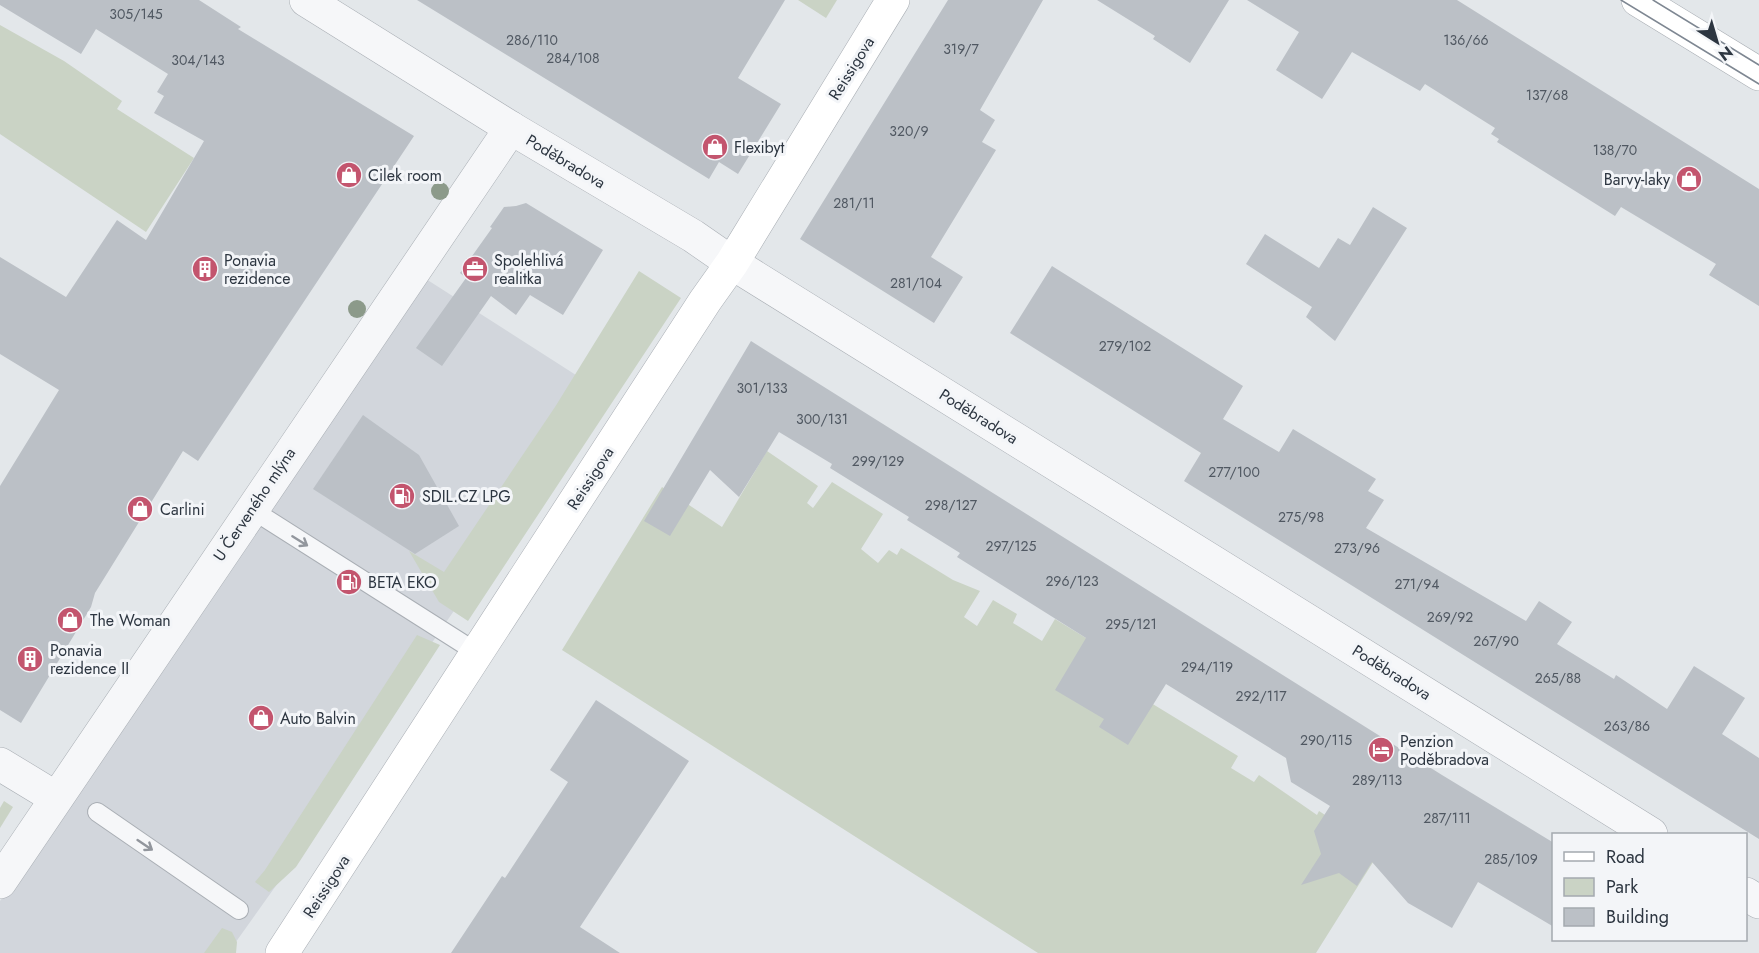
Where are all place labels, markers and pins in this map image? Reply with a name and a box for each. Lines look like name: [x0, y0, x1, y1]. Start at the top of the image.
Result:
shop icon: Flexibyt: [700, 132, 730, 162]
place label: Flexibyt: [734, 136, 784, 159]
shop icon: Cilek room: [334, 160, 364, 190]
place label: Cilek room: [368, 164, 442, 187]
shop icon: Barvy-laky: [1674, 164, 1704, 194]
place label: Barvy-laky: [1604, 168, 1671, 191]
place label: Ponavia rezidence: [224, 249, 290, 290]
place label: Spolehlivá realitka: [494, 249, 564, 290]
building icon: Ponavia rezidence: [190, 254, 220, 284]
office icon: Spolehlivá realitka: [460, 254, 490, 284]
fuel station icon: SDIL.CZ LPG: [387, 481, 417, 511]
place label: SDIL.CZ LPG: [422, 485, 511, 508]
shop icon: Carlini: [125, 494, 155, 524]
place label: Carlini: [160, 498, 205, 521]
fuel station icon: BETA EKO: [334, 567, 364, 597]
place label: BETA EKO: [368, 571, 437, 594]
shop icon: The Woman: [55, 605, 85, 635]
place label: The Woman: [90, 609, 171, 632]
place label: Ponavia rezidence II: [50, 639, 129, 680]
building icon: Ponavia rezidence II: [15, 644, 45, 674]
shop icon: Auto Balvin: [246, 703, 276, 733]
place label: Auto Balvin: [280, 707, 356, 730]
place label: Penzion Poděbradova: [1400, 730, 1489, 771]
hotel icon: Penzion Poděbradova: [1366, 735, 1396, 765]

